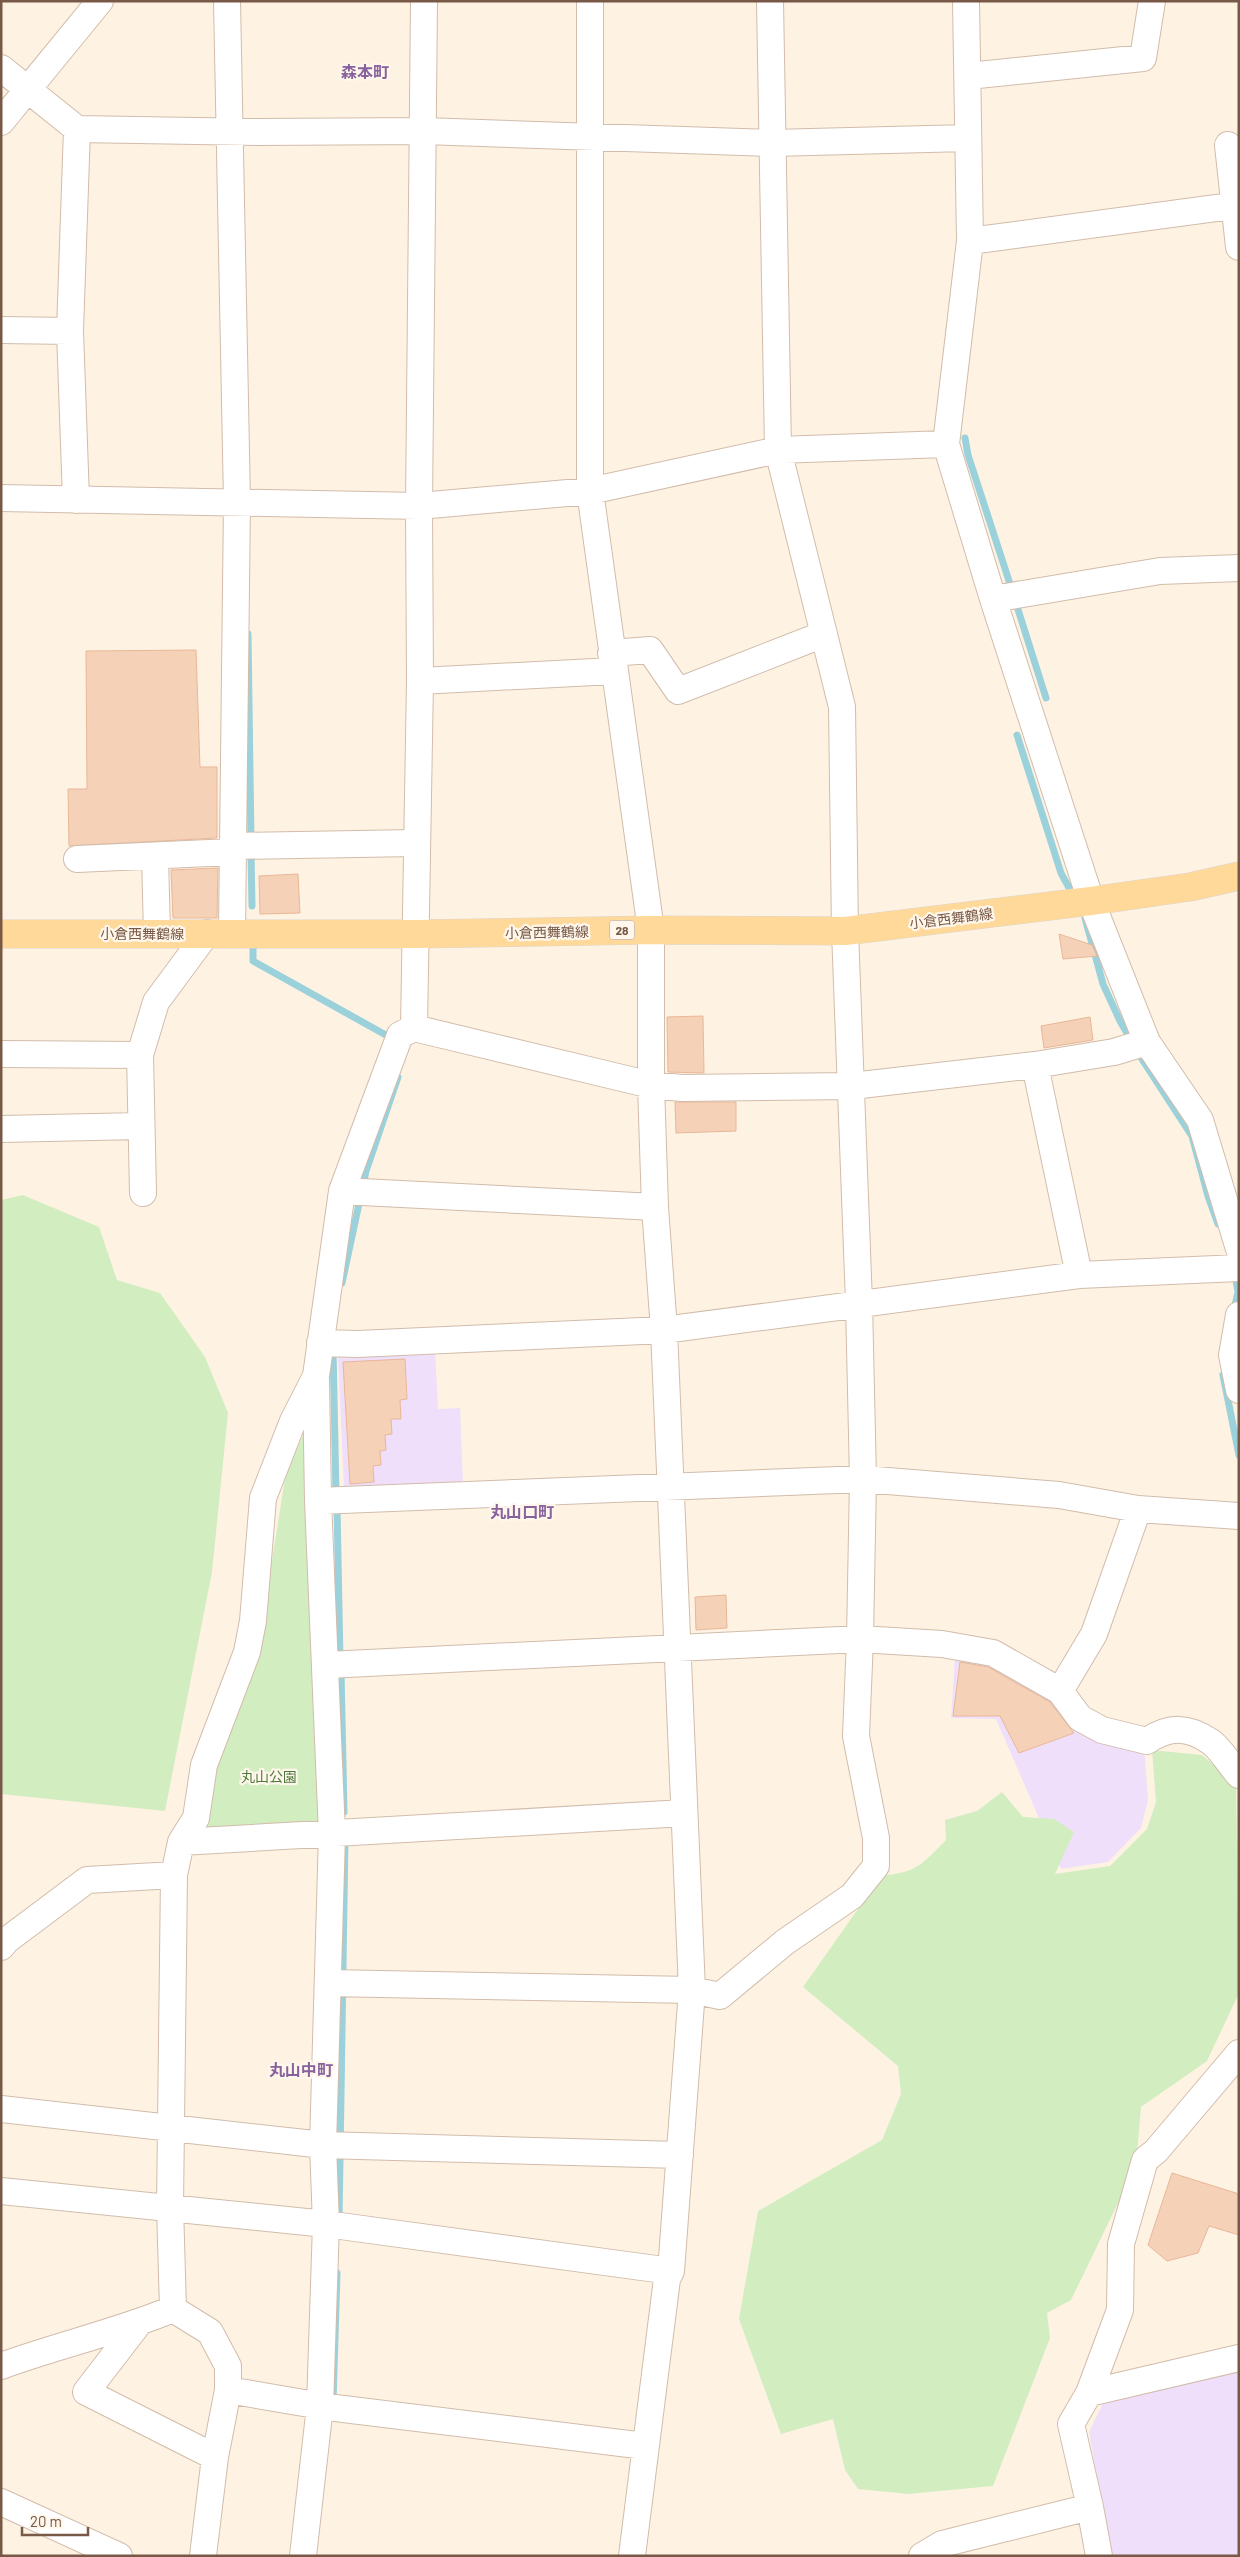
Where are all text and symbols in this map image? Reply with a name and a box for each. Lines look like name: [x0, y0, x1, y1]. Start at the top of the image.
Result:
district label: 森本町: [341, 62, 389, 81]
street label: 小倉西舞鶴線: [908, 904, 994, 932]
road number: 28: [610, 920, 634, 940]
street label: 小倉西舞鶴線: [505, 923, 589, 941]
street label: 小倉西舞鶴線: [100, 925, 184, 942]
district label: 丸山口町: [490, 1502, 554, 1521]
park label: 丸山公園: [241, 1768, 297, 1785]
district label: 丸山中町: [269, 2060, 333, 2079]
scale bar: [22, 2504, 89, 2536]
text: 20 m: [30, 2512, 62, 2530]

